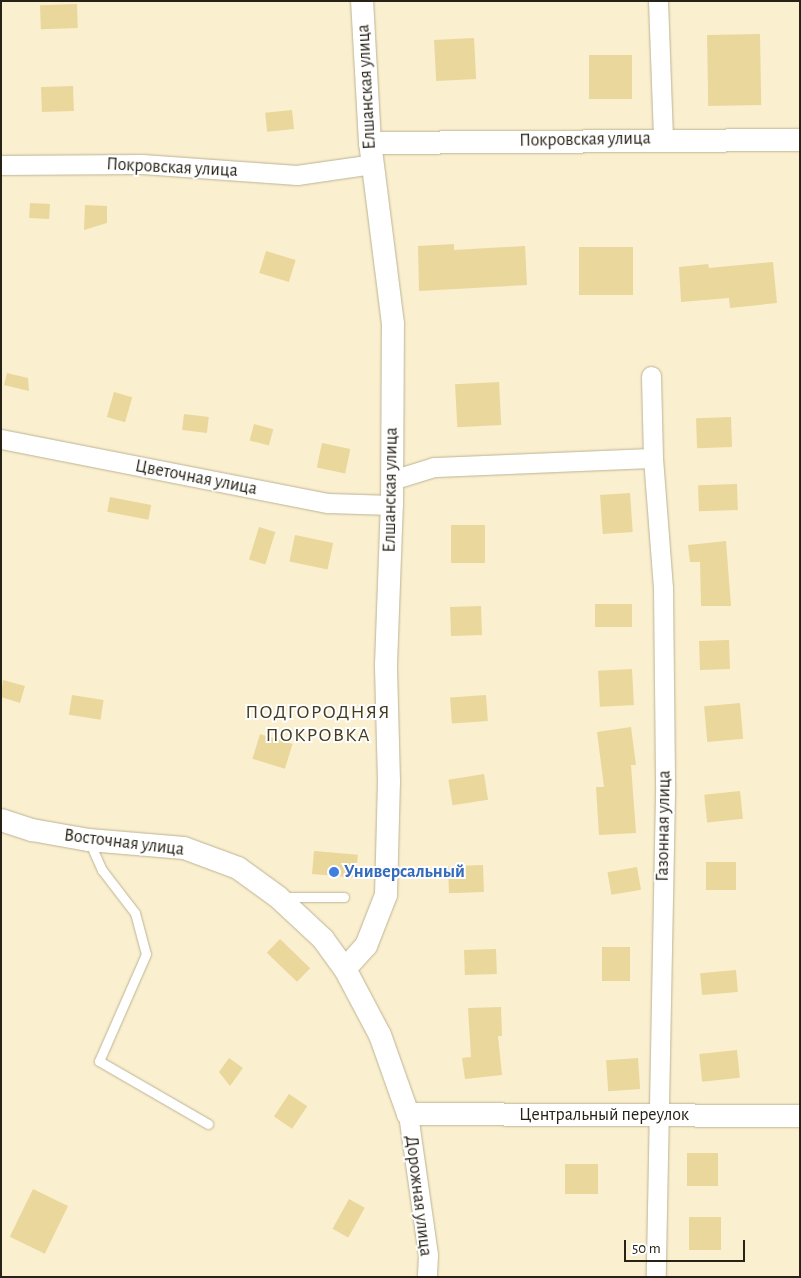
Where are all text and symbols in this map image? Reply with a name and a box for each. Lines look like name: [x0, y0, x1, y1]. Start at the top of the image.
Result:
street label: Елшанская улица: [353, 24, 381, 150]
street label: Покровская улица: [519, 128, 651, 152]
street label: Покровская улица: [106, 154, 238, 182]
street label: Елшанская улица: [379, 427, 403, 553]
street label: Цветочная улица: [133, 456, 259, 500]
district label: ПОДГОРОДНЯЯ ПОКРОВКА: [244, 700, 392, 747]
street label: Газонная улица: [652, 770, 676, 882]
street label: Восточная улица: [63, 825, 185, 861]
place label: Универсальный: [344, 861, 465, 883]
marker: Универсальный: [328, 866, 340, 878]
street label: Центральный переулок: [519, 1104, 689, 1126]
street label: Дорожная улица: [400, 1134, 436, 1258]
scale bar: [626, 1230, 747, 1262]
text: 50 m: [632, 1241, 661, 1256]

